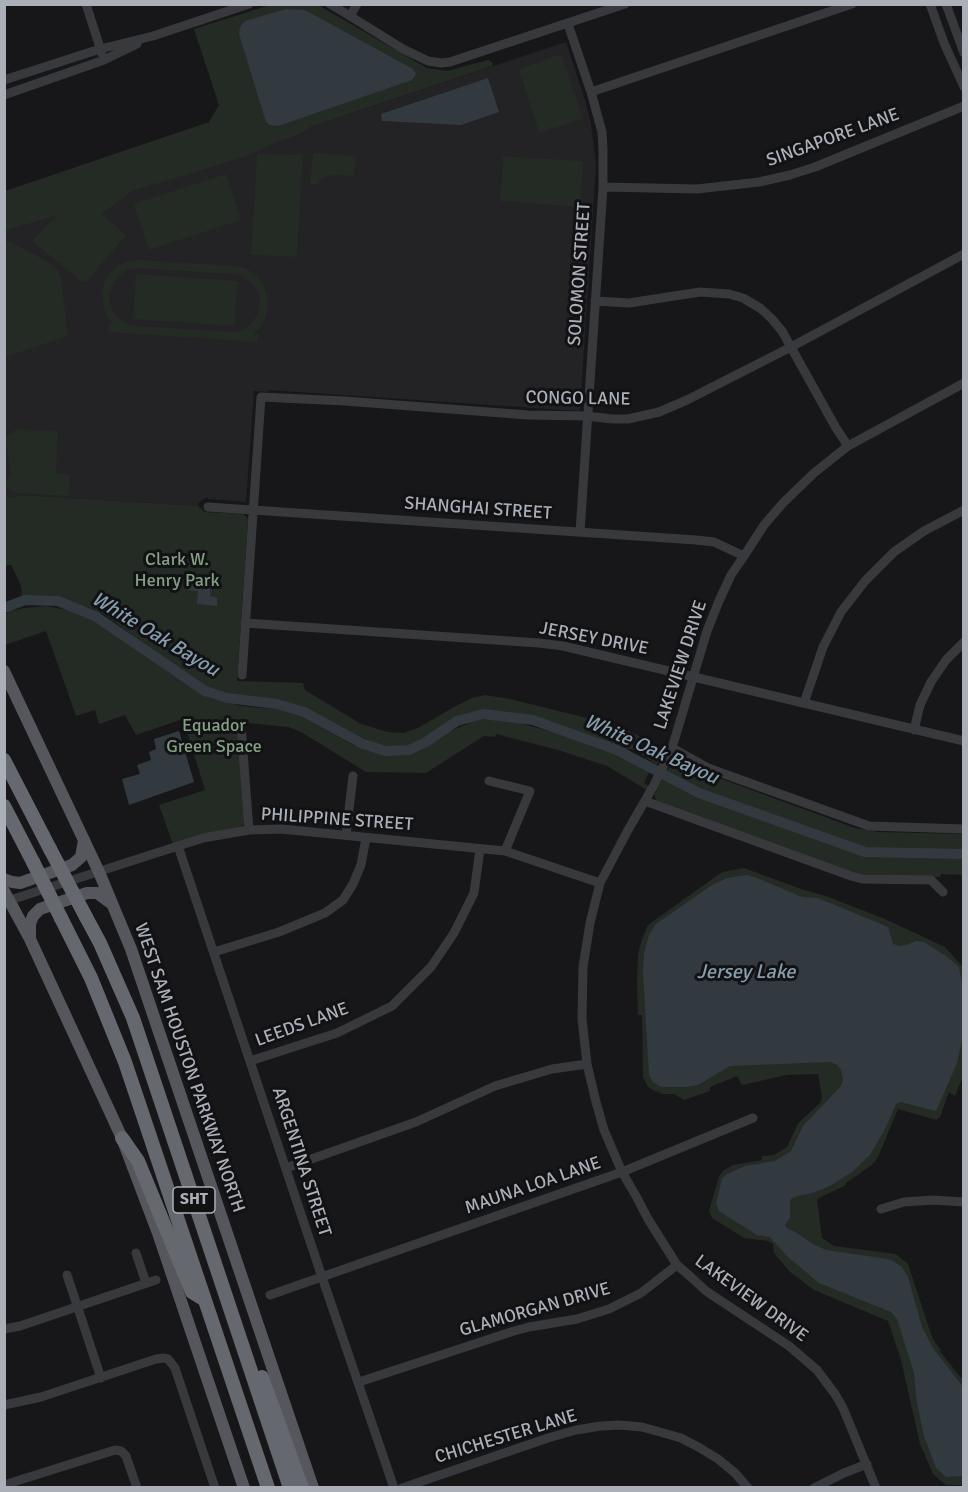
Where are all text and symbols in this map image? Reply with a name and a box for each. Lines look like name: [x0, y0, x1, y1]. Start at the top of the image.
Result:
street label: SINGAPORE LANE: [764, 104, 902, 172]
street label: SOLOMON STREET: [564, 202, 596, 346]
street label: CONGO LANE: [525, 387, 631, 411]
street label: SHANGHAI STREET: [404, 493, 552, 525]
park label: Clark W. Henry Park: [134, 549, 220, 592]
water label: White Oak Bayou: [87, 588, 223, 682]
street label: LAKEVIEW DRIVE: [650, 598, 712, 732]
street label: JERSEY DRIVE: [538, 618, 650, 660]
water label: White Oak Bayou: [580, 710, 722, 790]
park label: Equador Green Space: [166, 715, 262, 758]
street label: PHILIPPINE STREET: [260, 804, 414, 836]
street label: WEST SAM HOUSTON PARKWAY NORTH: [129, 921, 249, 1215]
water label: Jersey Lake: [697, 961, 795, 985]
street label: LEEDS LANE: [252, 998, 352, 1052]
street label: ARGENTINA STREET: [267, 1085, 335, 1239]
street label: MAUNA LOA LANE: [462, 1153, 604, 1219]
road number: SHT: [173, 1187, 215, 1213]
street label: LAKEVIEW DRIVE: [690, 1251, 812, 1347]
street label: GLAMORGAN DRIVE: [457, 1278, 613, 1342]
street label: CHICHESTER LANE: [432, 1405, 580, 1469]

